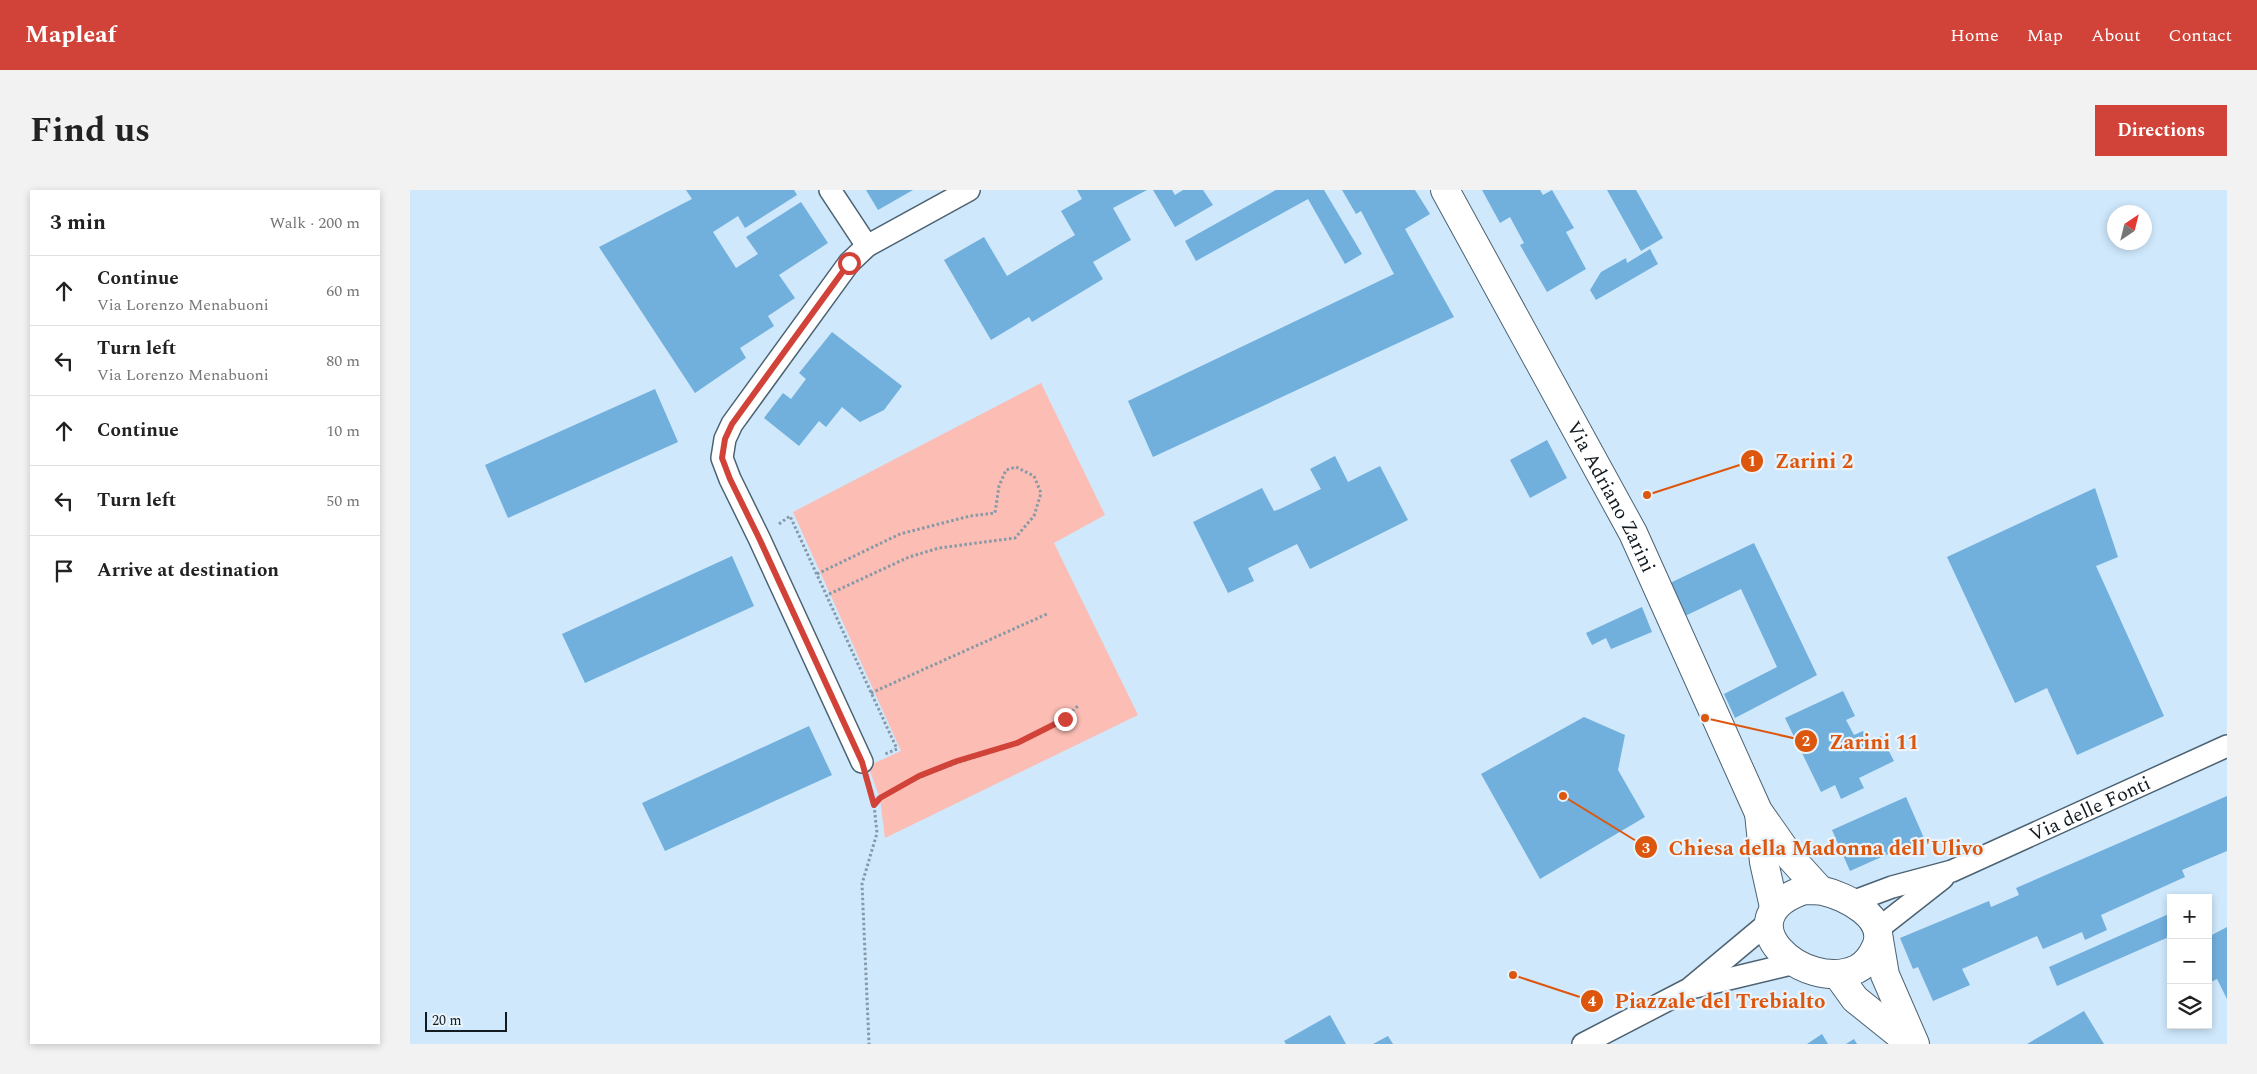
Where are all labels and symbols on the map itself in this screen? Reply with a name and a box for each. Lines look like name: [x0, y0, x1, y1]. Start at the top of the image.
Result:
north arrow: [2107, 205, 2152, 250]
route start: [838, 252, 861, 275]
street label: Via Adriano Zarini: [1558, 416, 1663, 578]
callout: Zarini 2: [1740, 443, 1863, 479]
text: Zarini 2: [1775, 446, 1853, 478]
text: 1: [1748, 450, 1756, 473]
route end: [1054, 708, 1077, 731]
callout: Zarini 11: [1794, 723, 1929, 759]
text: Zarini 11: [1829, 727, 1919, 759]
text: 2: [1802, 730, 1810, 753]
street label: Via delle Fonti: [2024, 769, 2156, 850]
callout: Chiesa della Madonna dell'Ulivo: [1634, 829, 1994, 865]
text: Chiesa della Madonna dell'Ulivo: [1669, 833, 1983, 865]
text: 3: [1642, 837, 1650, 860]
callout: Piazzale del Trebialto: [1579, 983, 1835, 1019]
text: Piazzale del Trebialto: [1615, 986, 1825, 1018]
text: 4: [1588, 990, 1597, 1013]
scale bar: [425, 1009, 508, 1032]

